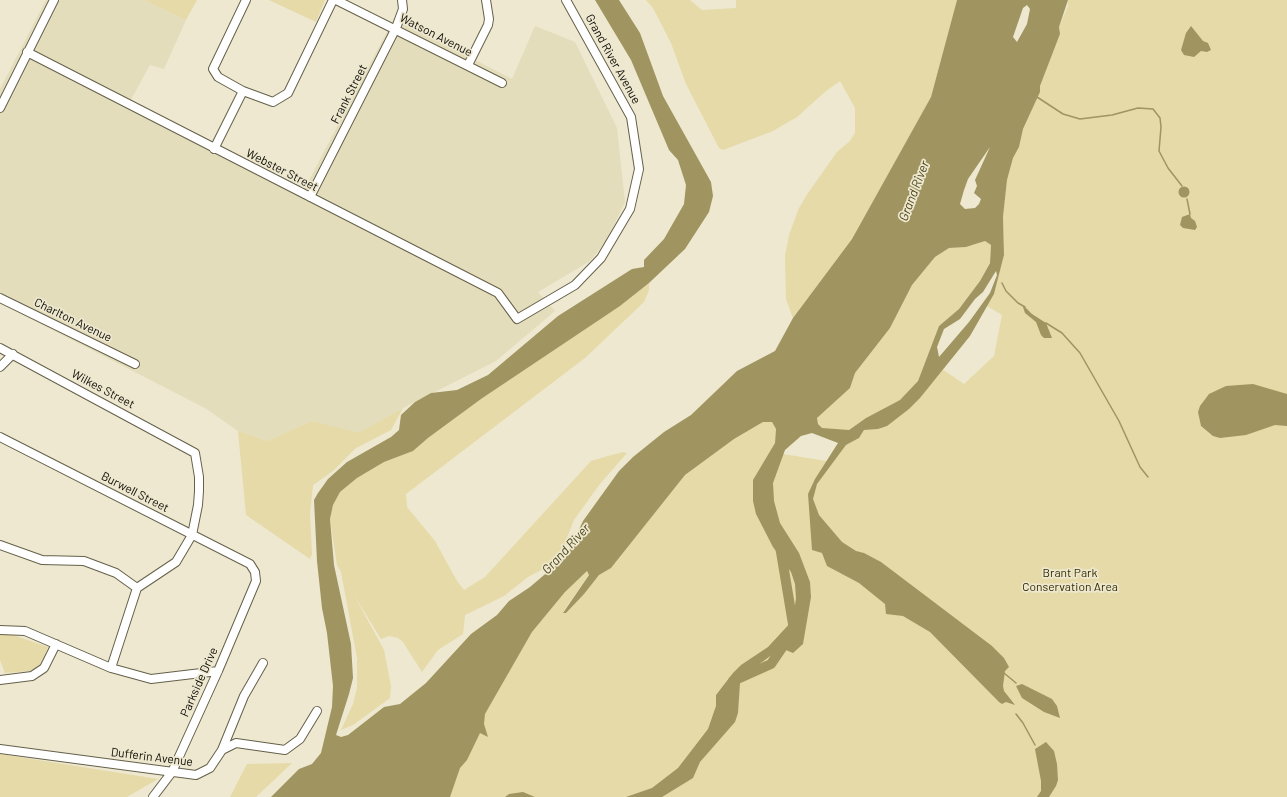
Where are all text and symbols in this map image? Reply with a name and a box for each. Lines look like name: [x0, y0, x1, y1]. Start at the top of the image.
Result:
street label: Watson Avenue: [397, 10, 475, 60]
street label: Grand River Avenue: [582, 12, 644, 106]
street label: Frank Street: [328, 62, 370, 126]
street label: Webster Street: [244, 146, 320, 194]
water label: Grand River: [895, 159, 933, 223]
street label: Charlton Avenue: [32, 295, 114, 345]
street label: Wilkes Street: [69, 366, 137, 412]
street label: Burwell Street: [99, 469, 171, 515]
water label: Grand River: [539, 521, 593, 577]
park label: Brant Park Conservation Area: [1022, 566, 1118, 594]
street label: Parkside Drive: [177, 645, 221, 719]
street label: Dufferin Avenue: [110, 745, 194, 769]

